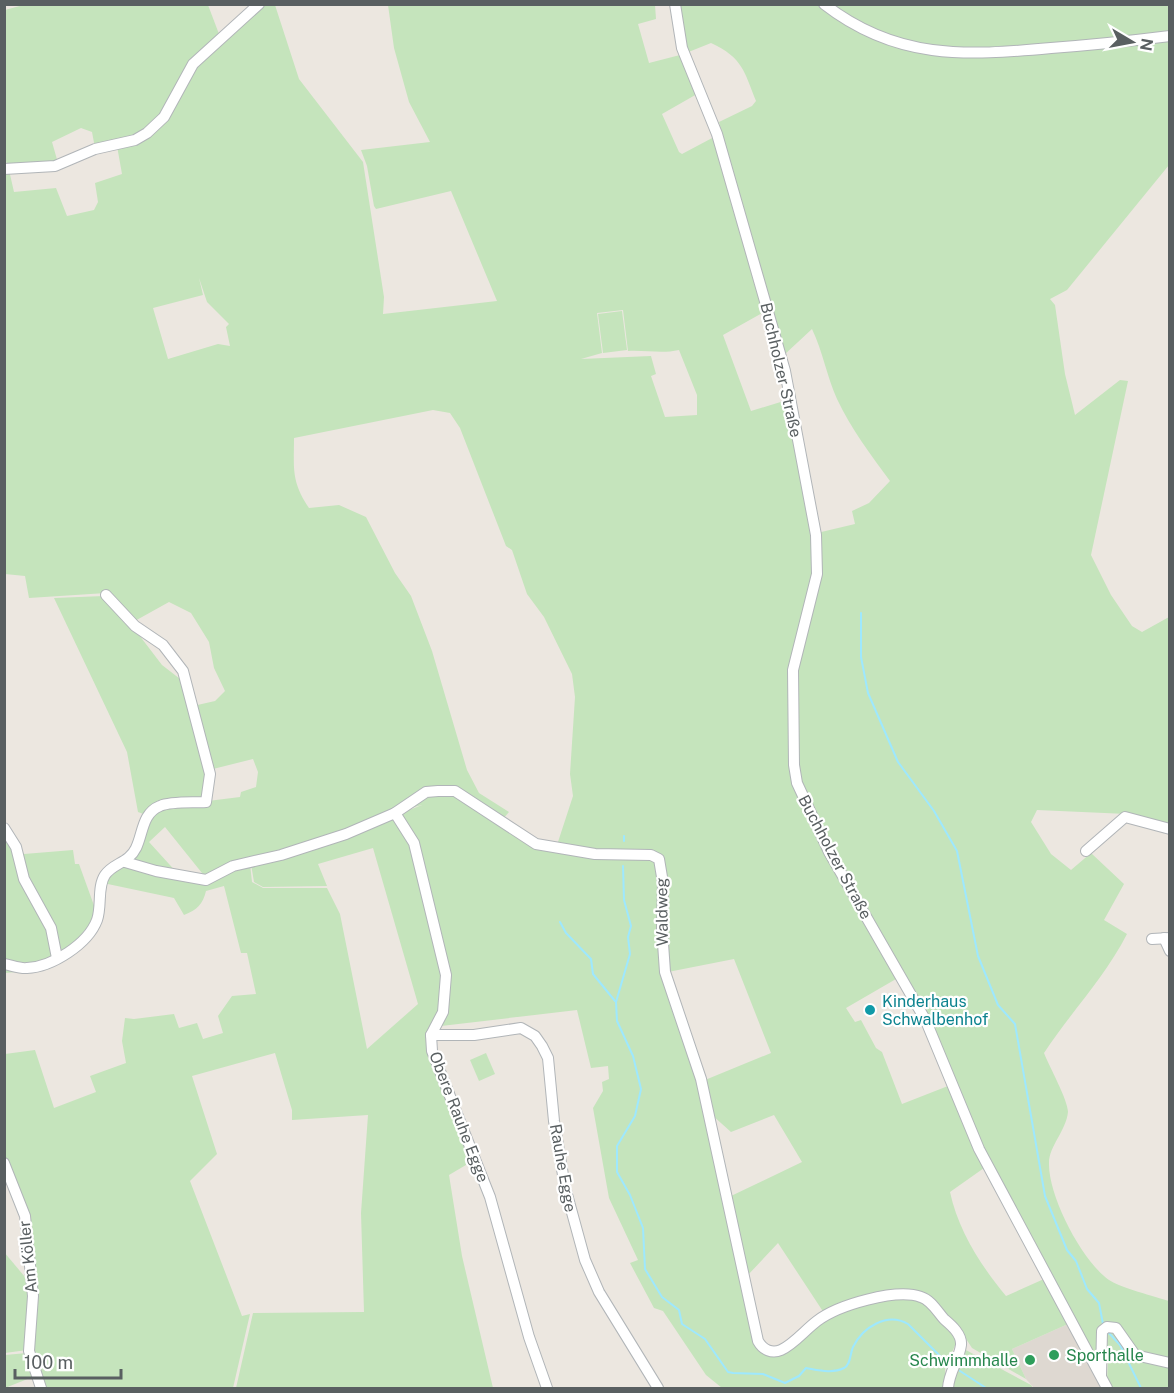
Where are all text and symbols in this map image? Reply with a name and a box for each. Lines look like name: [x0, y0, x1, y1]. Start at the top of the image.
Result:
north arrow: [1102, 12, 1162, 72]
text: N: [1136, 37, 1157, 52]
street label: Buchholzer Straße: [756, 301, 806, 439]
street label: Buchholzer Straße: [794, 792, 876, 922]
street label: Waldweg: [652, 877, 672, 947]
place label: Kinderhaus Schwalbenhof: [882, 992, 988, 1029]
marker: Kinderhaus Schwalbenhof: [863, 1003, 877, 1017]
street label: Obere Rauhe Egge: [425, 1049, 493, 1185]
street label: Rauhe Egge: [546, 1122, 580, 1214]
street label: Am Köller: [15, 1220, 41, 1294]
scale bar: [15, 1342, 122, 1380]
place label: Sporthalle: [1066, 1346, 1144, 1365]
marker: Sporthalle: [1047, 1348, 1061, 1362]
place label: Schwimmhalle: [909, 1351, 1018, 1370]
text: 100 m: [24, 1352, 73, 1373]
marker: Schwimmhalle: [1023, 1353, 1037, 1367]

